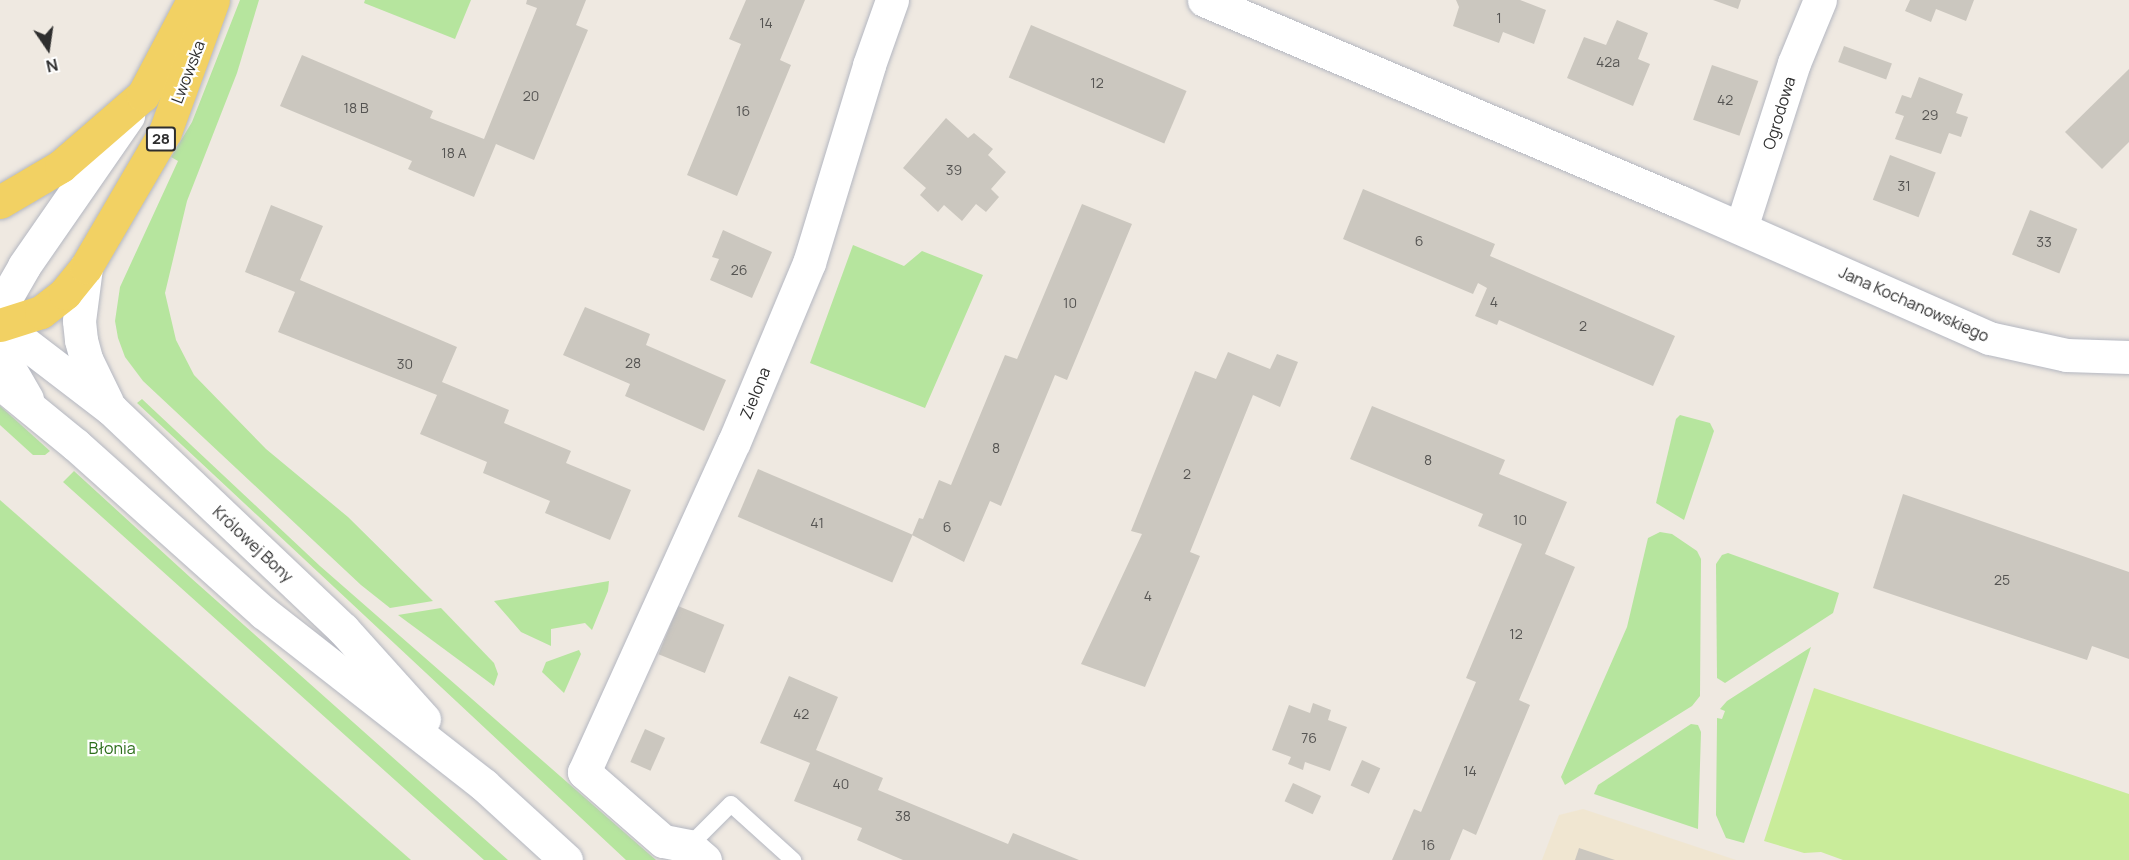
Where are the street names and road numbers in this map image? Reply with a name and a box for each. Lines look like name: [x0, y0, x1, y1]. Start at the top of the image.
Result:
street label: Lwowska: [167, 38, 209, 106]
street label: Ogrodowa: [1759, 74, 1799, 152]
road number: 28: [144, 127, 178, 151]
street label: Jana Kochanowskiego: [1836, 262, 1992, 346]
street label: Zielona: [736, 364, 774, 422]
street label: Królowej Bony: [209, 502, 297, 586]

